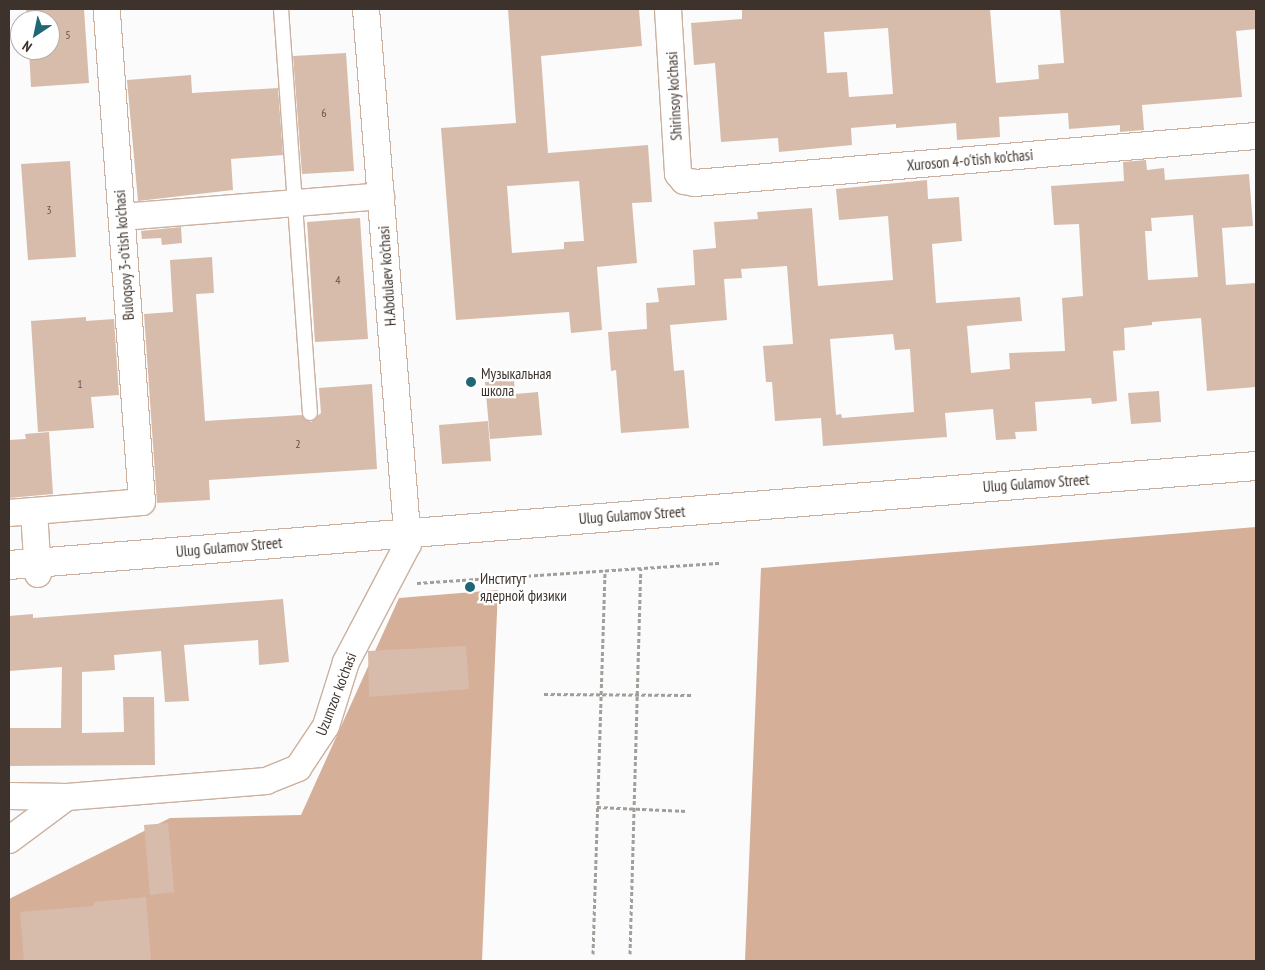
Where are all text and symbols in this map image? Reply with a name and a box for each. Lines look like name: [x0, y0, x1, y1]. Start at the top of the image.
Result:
north arrow: [10, 10, 60, 60]
house number: 5: [65, 28, 71, 42]
text: N: [19, 37, 35, 56]
street label: Shirinsoy ko'chasi: [663, 51, 685, 141]
house number: 6: [321, 106, 327, 120]
street label: Xuroson 4-o'tish ko'chasi: [906, 146, 1034, 174]
street label: Buloqsoy 3-o'tish ko'chasi: [110, 189, 138, 321]
house number: 3: [46, 203, 52, 217]
street label: H.Abdulaev ko'chasi: [375, 225, 399, 327]
house number: 4: [335, 273, 341, 287]
place label: Музыкальная школа: [481, 364, 551, 399]
marker: Музыкальная школа: [465, 376, 477, 388]
house number: 1: [77, 377, 83, 391]
house number: 2: [295, 437, 301, 451]
street label: Ulug Gulamov Street: [982, 470, 1090, 496]
street label: Ulug Gulamov Street: [578, 502, 686, 528]
street label: Ulug Gulamov Street: [175, 533, 283, 561]
place label: Институт ядерной физики: [480, 569, 567, 604]
marker: Институт ядерной физики: [464, 581, 476, 593]
street label: Uzumzor ko'chasi: [312, 650, 360, 738]

